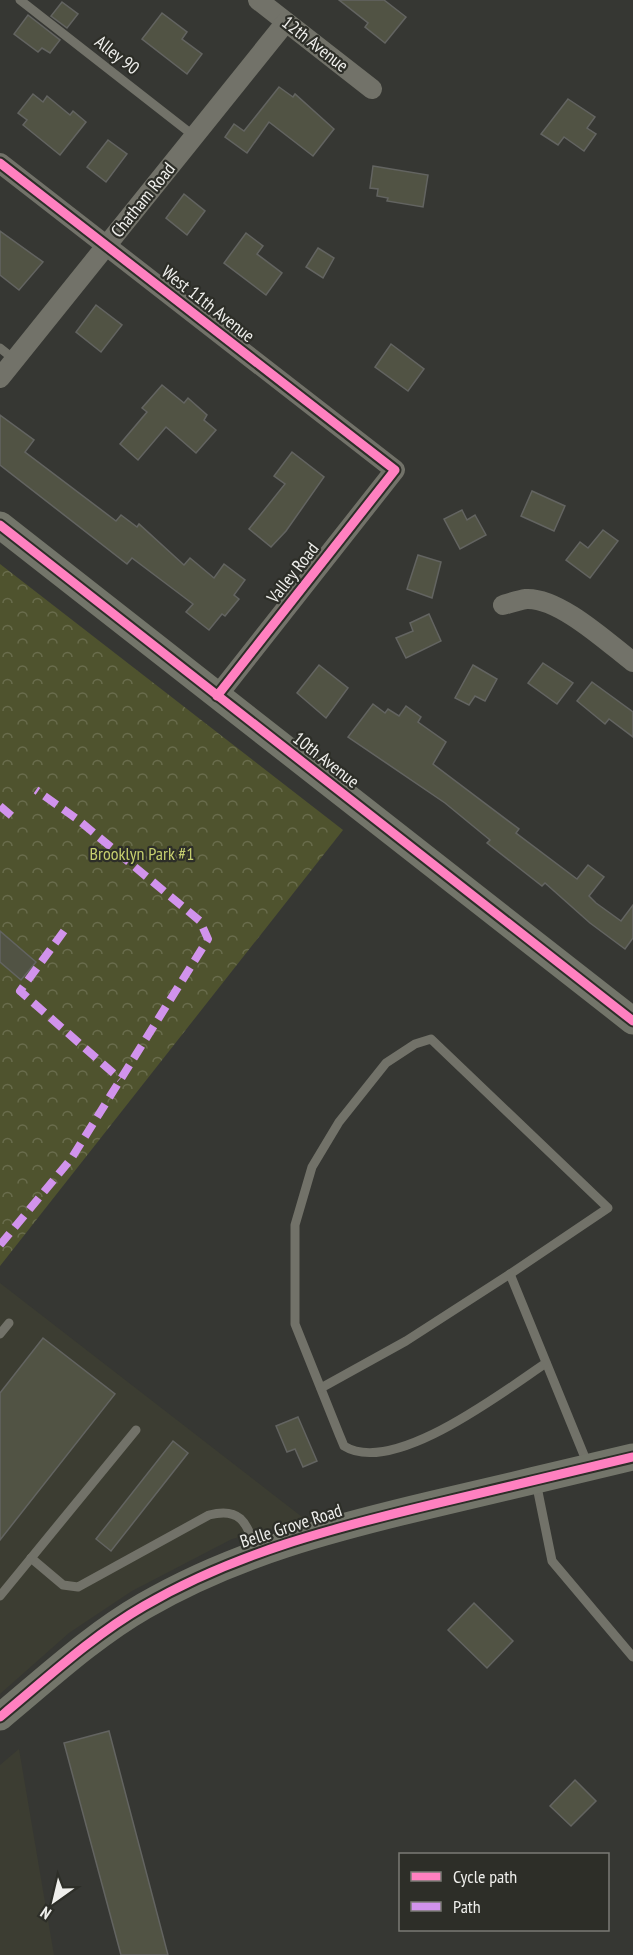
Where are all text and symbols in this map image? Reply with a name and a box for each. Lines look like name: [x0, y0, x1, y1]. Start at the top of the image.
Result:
street label: 12th Avenue: [278, 11, 353, 77]
street label: Alley 90: [90, 30, 144, 79]
street label: Chatham Road: [105, 158, 180, 242]
street label: West 11th Avenue: [157, 260, 259, 347]
street label: Valley Road: [261, 538, 324, 609]
street label: 10th Avenue: [289, 727, 364, 793]
park label: Brooklyn Park #1: [90, 842, 194, 865]
street label: Belle Grove Road: [237, 1498, 345, 1553]
legend: [399, 1853, 609, 1931]
text: Cycle path: [453, 1865, 517, 1888]
north arrow: [24, 1871, 84, 1931]
text: Path: [453, 1895, 481, 1918]
text: N: [36, 1903, 55, 1924]

